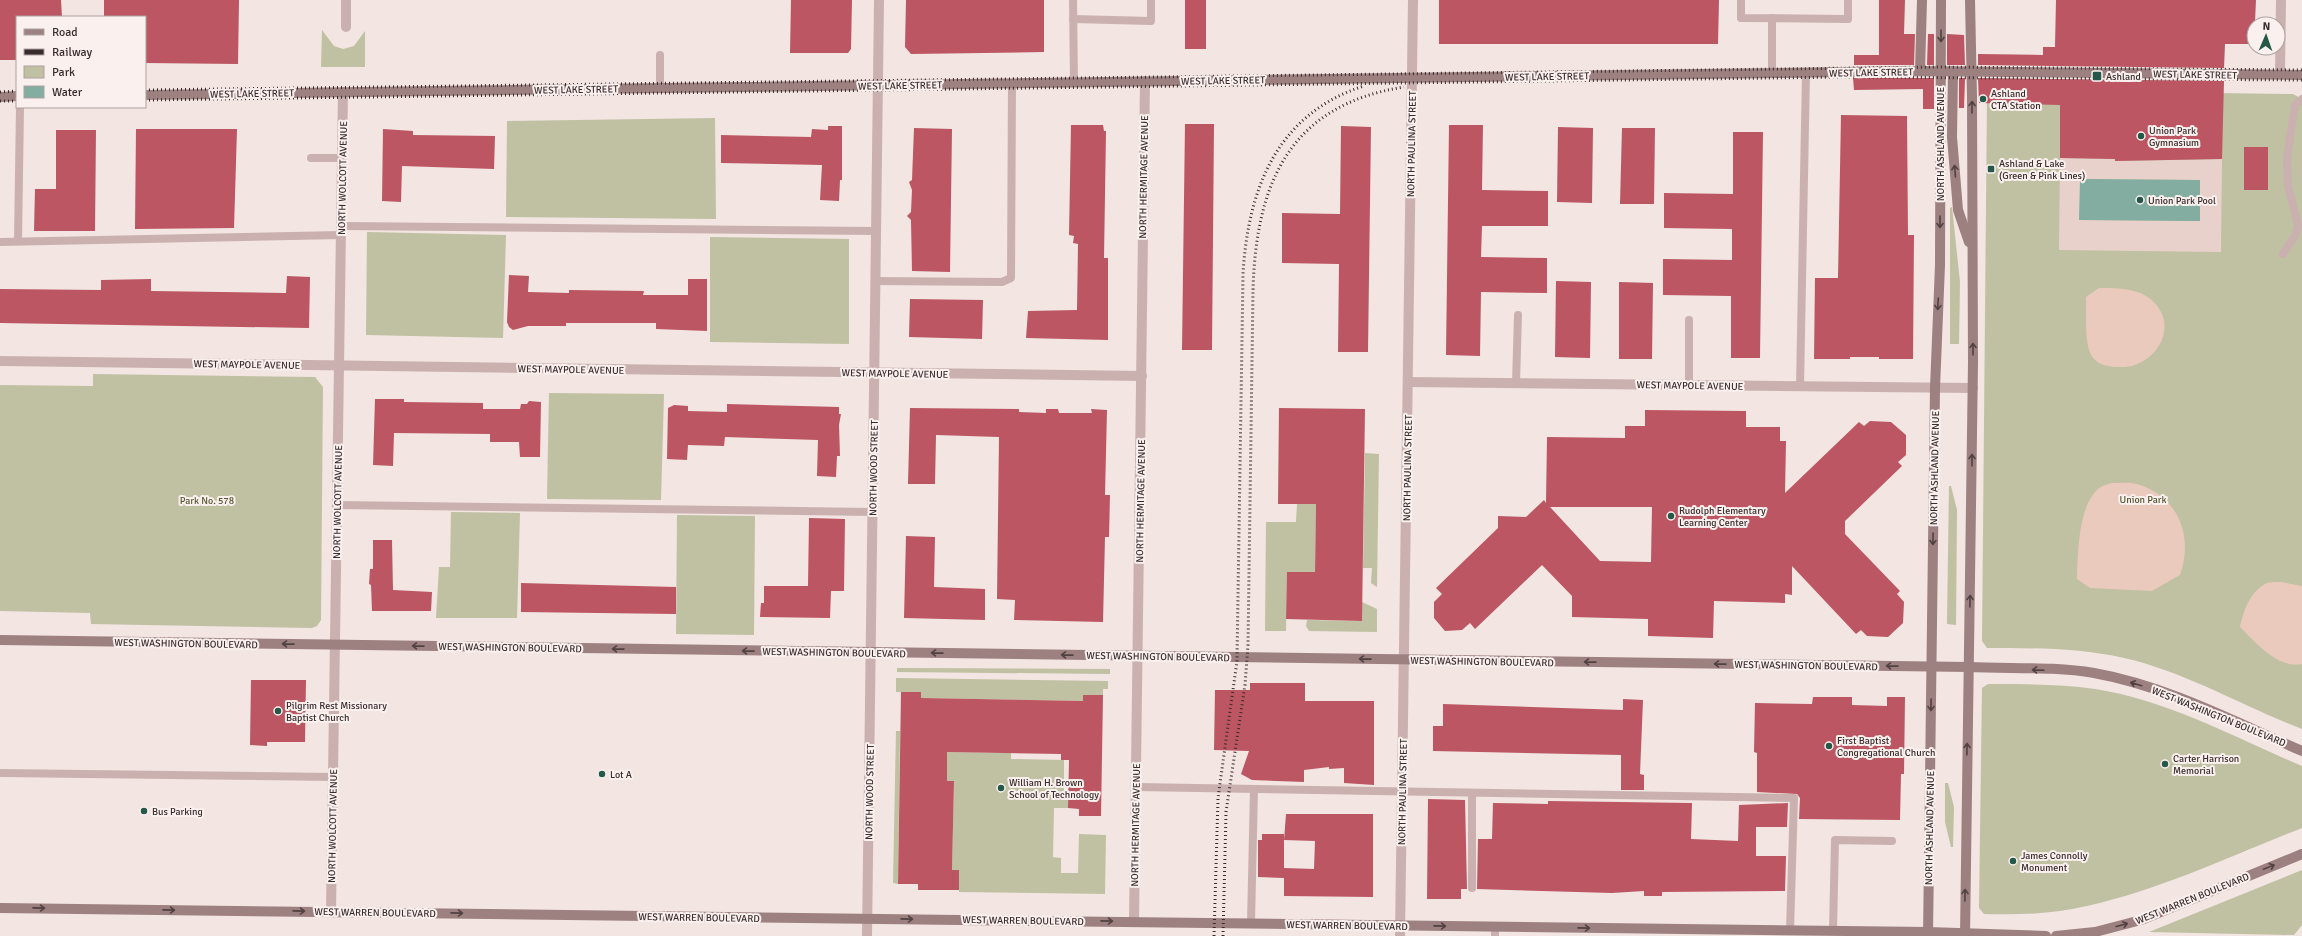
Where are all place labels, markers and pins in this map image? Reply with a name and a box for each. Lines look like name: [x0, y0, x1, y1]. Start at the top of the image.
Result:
marker: Ashland: [2091, 70, 2103, 82]
place label: Ashland: [2106, 71, 2141, 83]
place label: Ashland CTA Station: [1991, 88, 2041, 112]
marker: Ashland CTA Station: [1978, 94, 1988, 104]
place label: Union Park Gymnasium: [2149, 125, 2199, 149]
marker: Union Park Gymnasium: [2136, 131, 2146, 141]
place label: Ashland & Lake (Green & Pink Lines): [1999, 158, 2085, 182]
marker: Ashland & Lake (Green & Pink Lines): [1986, 164, 1996, 174]
marker: Union Park Pool: [2135, 195, 2145, 205]
place label: Union Park Pool: [2148, 195, 2216, 207]
place label: Rudolph Elementary Learning Center: [1679, 505, 1766, 529]
marker: Rudolph Elementary Learning Center: [1666, 511, 1676, 521]
place label: Pilgrim Rest Missionary Baptist Church: [286, 700, 387, 724]
marker: Pilgrim Rest Missionary Baptist Church: [273, 706, 283, 716]
place label: First Baptist Congregational Church: [1837, 735, 1935, 759]
marker: First Baptist Congregational Church: [1824, 741, 1834, 751]
place label: Carter Harrison Memorial: [2173, 753, 2239, 777]
marker: Carter Harrison Memorial: [2160, 759, 2170, 769]
marker: Lot A: [597, 769, 607, 779]
place label: Lot A: [610, 769, 632, 781]
place label: William H. Brown School of Technology: [1009, 777, 1099, 801]
marker: William H. Brown School of Technology: [996, 783, 1006, 793]
marker: Bus Parking: [139, 806, 149, 816]
place label: Bus Parking: [152, 806, 203, 818]
place label: James Connolly Monument: [2021, 850, 2088, 874]
marker: James Connolly Monument: [2008, 856, 2018, 866]

